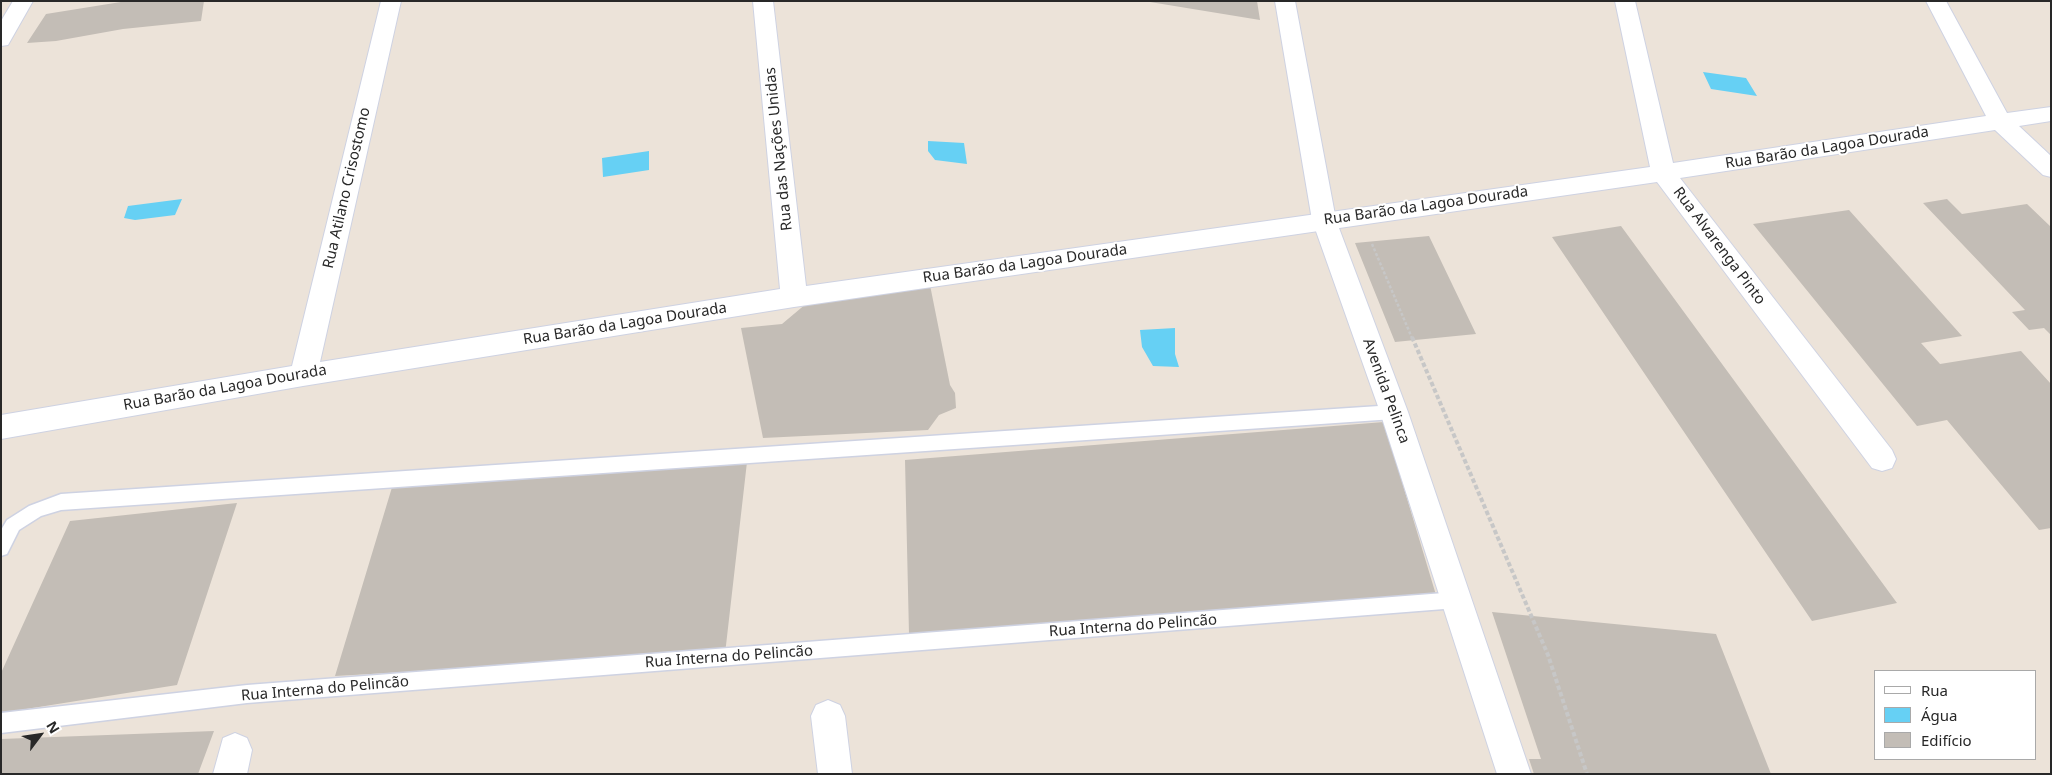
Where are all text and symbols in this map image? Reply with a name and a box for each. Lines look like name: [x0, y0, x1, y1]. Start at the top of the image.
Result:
street label: Rua das Nações Unidas: [761, 66, 797, 232]
street label: Rua Atilano Crisostomo: [320, 106, 374, 270]
street label: Rua Barão da Lagoa Dourada: [1724, 123, 1930, 173]
street label: Rua Barão da Lagoa Dourada: [1323, 183, 1529, 229]
street label: Rua Alvarenga Pinto: [1669, 184, 1769, 308]
street label: Rua Barão da Lagoa Dourada: [922, 241, 1128, 287]
street label: Rua Barão da Lagoa Dourada: [522, 299, 728, 349]
street label: Avenida Pelinca: [1359, 336, 1413, 446]
street label: Rua Barão da Lagoa Dourada: [122, 361, 328, 415]
street label: Rua Interna do Pelincão: [1048, 611, 1218, 641]
street label: Rua Interna do Pelincão: [644, 642, 814, 672]
legend: [1874, 670, 2037, 760]
street label: Rua Interna do Pelincão: [240, 673, 410, 705]
text: Rua: [1921, 680, 1948, 700]
text: Água: [1921, 705, 1958, 725]
north arrow: [15, 710, 65, 760]
text: N: [42, 717, 64, 737]
text: Edifício: [1921, 730, 1972, 750]

